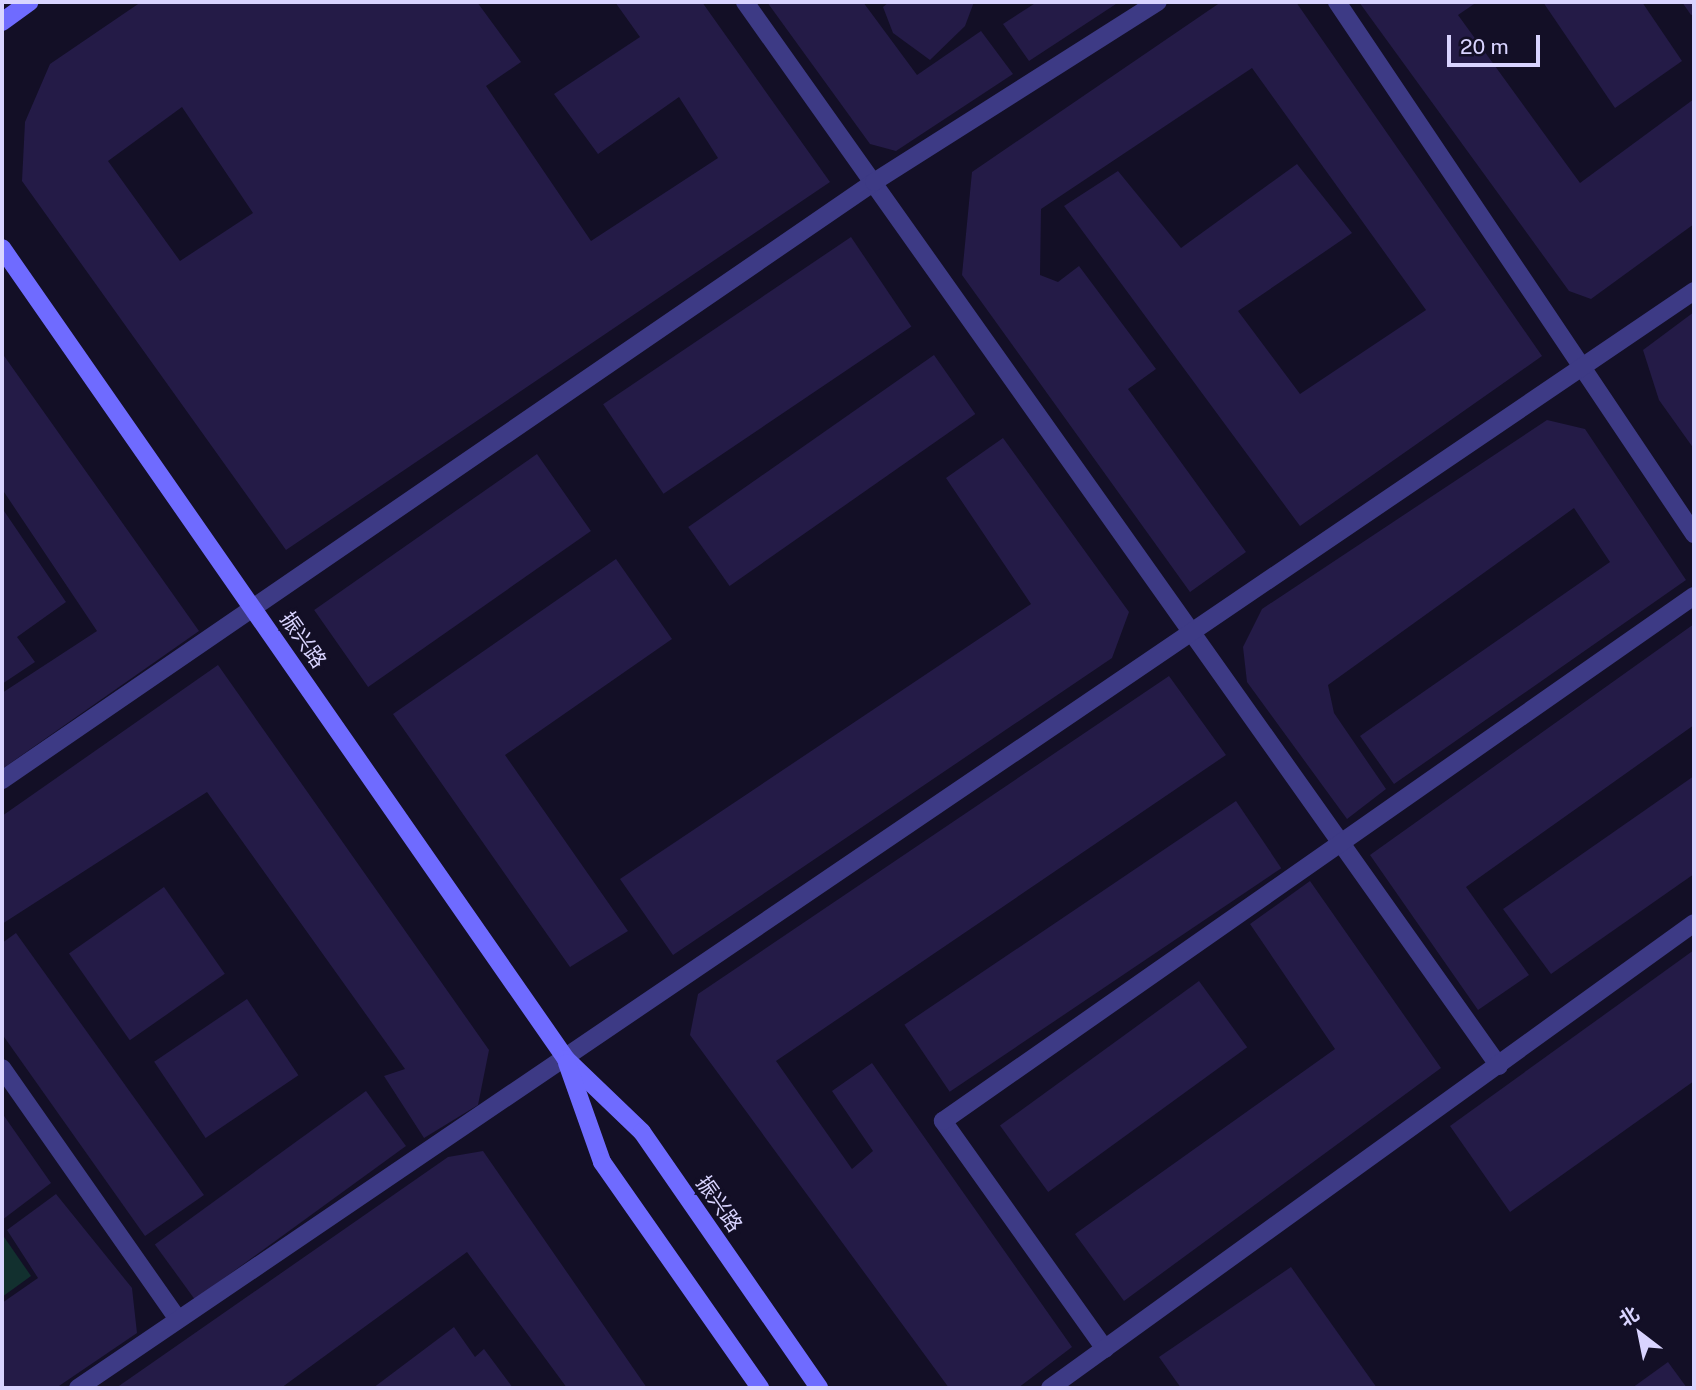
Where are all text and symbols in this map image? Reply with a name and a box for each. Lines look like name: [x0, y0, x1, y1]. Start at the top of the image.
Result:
scale bar: [1451, 21, 1544, 65]
text: 20 m: [1460, 34, 1509, 59]
street label: 振兴路: [275, 607, 331, 673]
street label: 振兴路: [691, 1171, 747, 1237]
north arrow: [1605, 1299, 1675, 1369]
text: 北: [1615, 1302, 1643, 1331]

